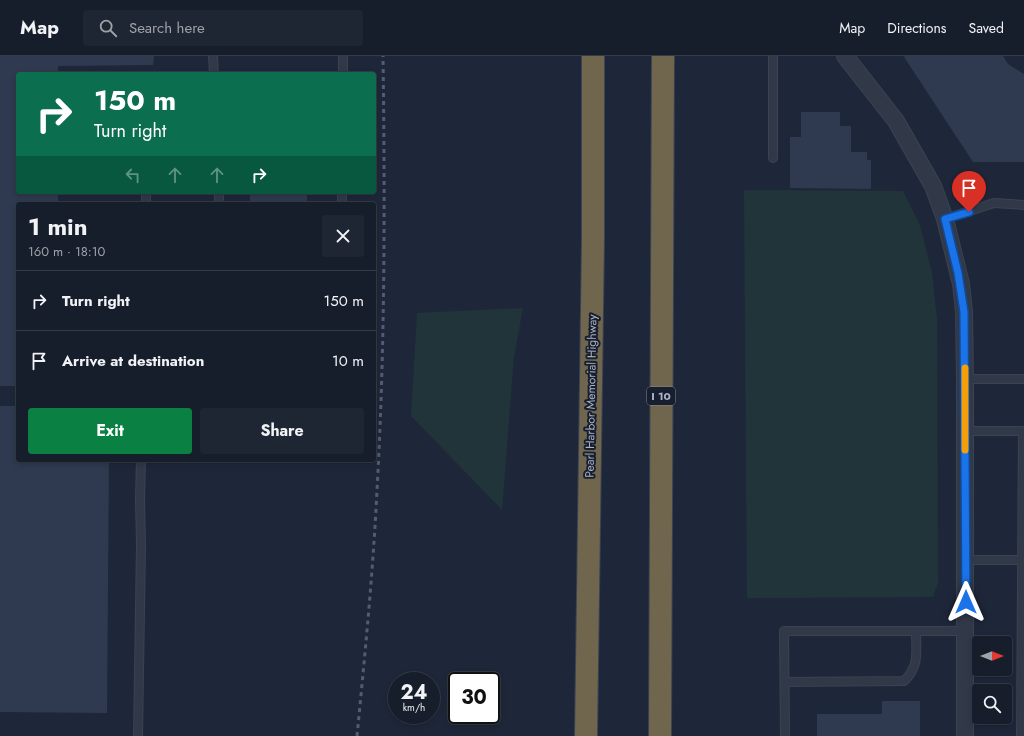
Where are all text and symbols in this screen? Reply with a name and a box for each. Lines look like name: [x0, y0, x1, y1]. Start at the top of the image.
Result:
search box: [83, 10, 363, 46]
text: Map: [20, 14, 59, 41]
icon: search: [97, 17, 119, 39]
text: Search here: [129, 17, 205, 39]
text: Map: [839, 18, 865, 38]
text: Directions: [887, 18, 947, 38]
text: Saved: [969, 18, 1004, 38]
text: 150 m: [94, 80, 176, 121]
icon: right: [28, 88, 80, 140]
text: Turn right: [94, 118, 166, 144]
icon: left: [122, 164, 144, 186]
icon: ahead: [164, 164, 186, 186]
icon: ahead: [206, 164, 228, 186]
icon: right: [248, 164, 270, 186]
pin: [952, 171, 986, 212]
icon: arrive: [958, 177, 980, 199]
text: 1 min: [28, 209, 88, 244]
button: close: [322, 215, 364, 257]
text: 160 m · 18:10: [28, 242, 105, 261]
icon: right: [28, 290, 50, 312]
text: Turn right: [62, 290, 130, 312]
text: 150 m: [324, 290, 364, 312]
street label: Pearl Harbor Memorial Highway: [581, 313, 601, 478]
icon: arrive: [28, 350, 50, 372]
text: Arrive at destination: [62, 350, 204, 372]
text: 10 m: [332, 350, 364, 372]
road number: I 10: [647, 387, 675, 405]
button: Exit: [28, 408, 192, 454]
button: Share: [200, 408, 364, 454]
position arrow: [945, 581, 987, 623]
north arrow: [972, 636, 1012, 676]
map controls: [972, 636, 1012, 724]
speed limit sign: 30: [448, 672, 500, 724]
text: 24: [400, 678, 428, 707]
button: search: [972, 684, 1012, 724]
text: km/h: [403, 700, 425, 715]

